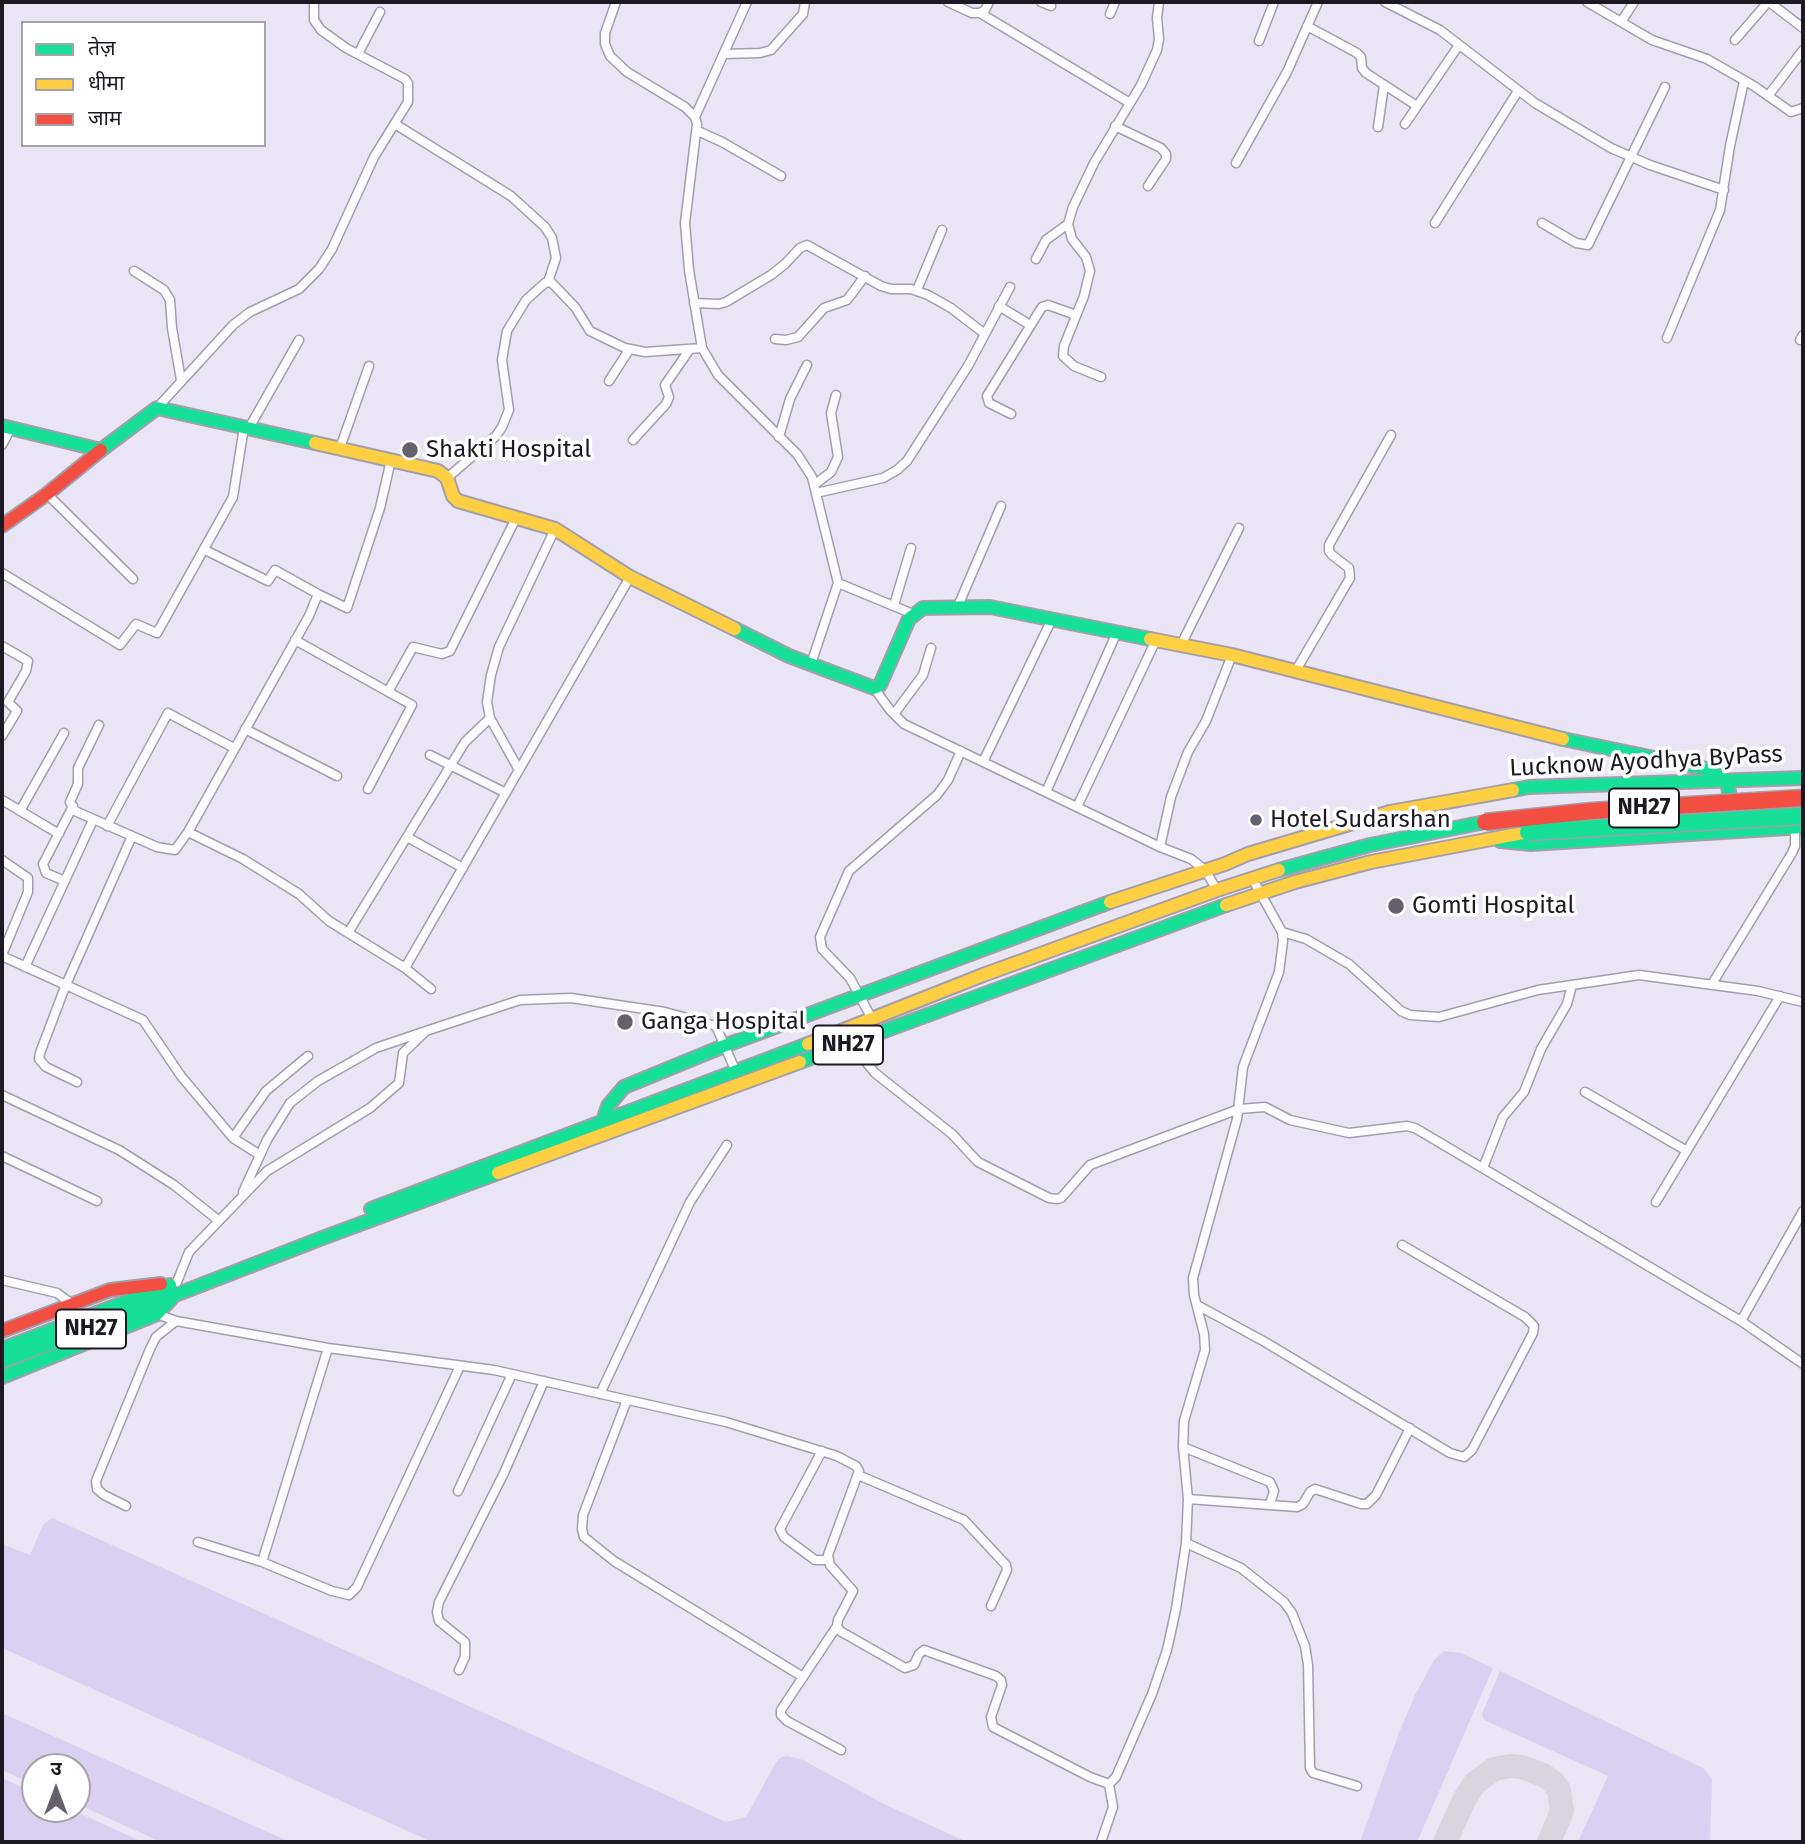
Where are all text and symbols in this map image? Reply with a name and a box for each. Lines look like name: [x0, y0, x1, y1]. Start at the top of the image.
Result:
legend: [21, 21, 266, 147]
text: तेज़: [88, 35, 116, 61]
text: धीमा: [88, 70, 124, 96]
text: जाम: [88, 105, 122, 131]
place label: Shakti Hospital: [426, 436, 591, 464]
marker: Shakti Hospital: [400, 440, 420, 460]
street label: Lucknow Ayodhya ByPass: [1509, 740, 1783, 784]
road number: NH27: [1609, 788, 1679, 828]
place label: Hotel Sudarshan: [1270, 806, 1451, 834]
marker: Hotel Sudarshan: [1248, 812, 1264, 828]
place label: Gomti Hospital: [1412, 892, 1574, 920]
marker: Gomti Hospital: [1386, 896, 1406, 916]
place label: Ganga Hospital: [641, 1008, 806, 1036]
marker: Ganga Hospital: [615, 1012, 635, 1032]
road number: NH27: [813, 1026, 883, 1064]
road number: NH27: [56, 1310, 126, 1348]
north arrow: [21, 1753, 91, 1823]
text: उ: [50, 1757, 62, 1780]

